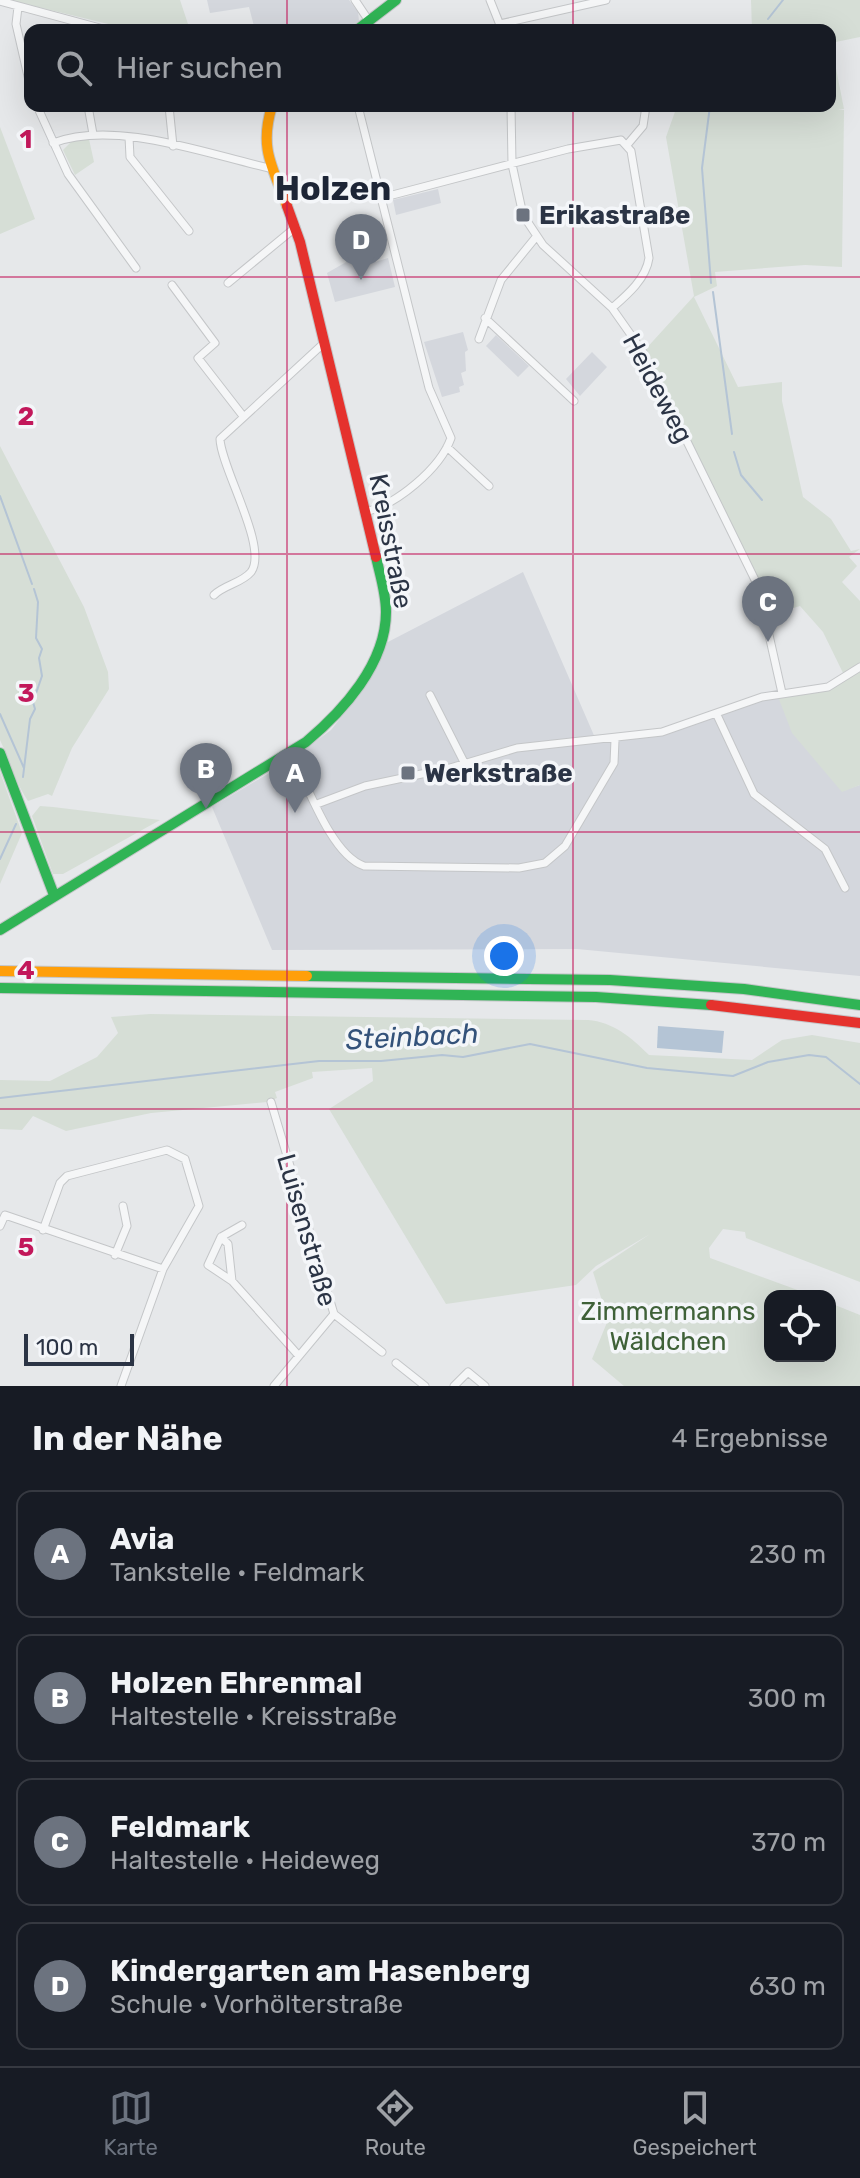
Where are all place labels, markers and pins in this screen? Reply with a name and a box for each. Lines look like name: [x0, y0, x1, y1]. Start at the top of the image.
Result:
place label: Erikastraße: [539, 200, 691, 231]
marker: Erikastraße: [514, 206, 532, 224]
pin: D: [335, 214, 387, 280]
pin: C: [742, 576, 794, 642]
pin: B: [180, 743, 232, 809]
pin: A: [269, 747, 321, 813]
place label: Werkstraße: [424, 758, 573, 789]
marker: Werkstraße: [399, 764, 417, 782]

